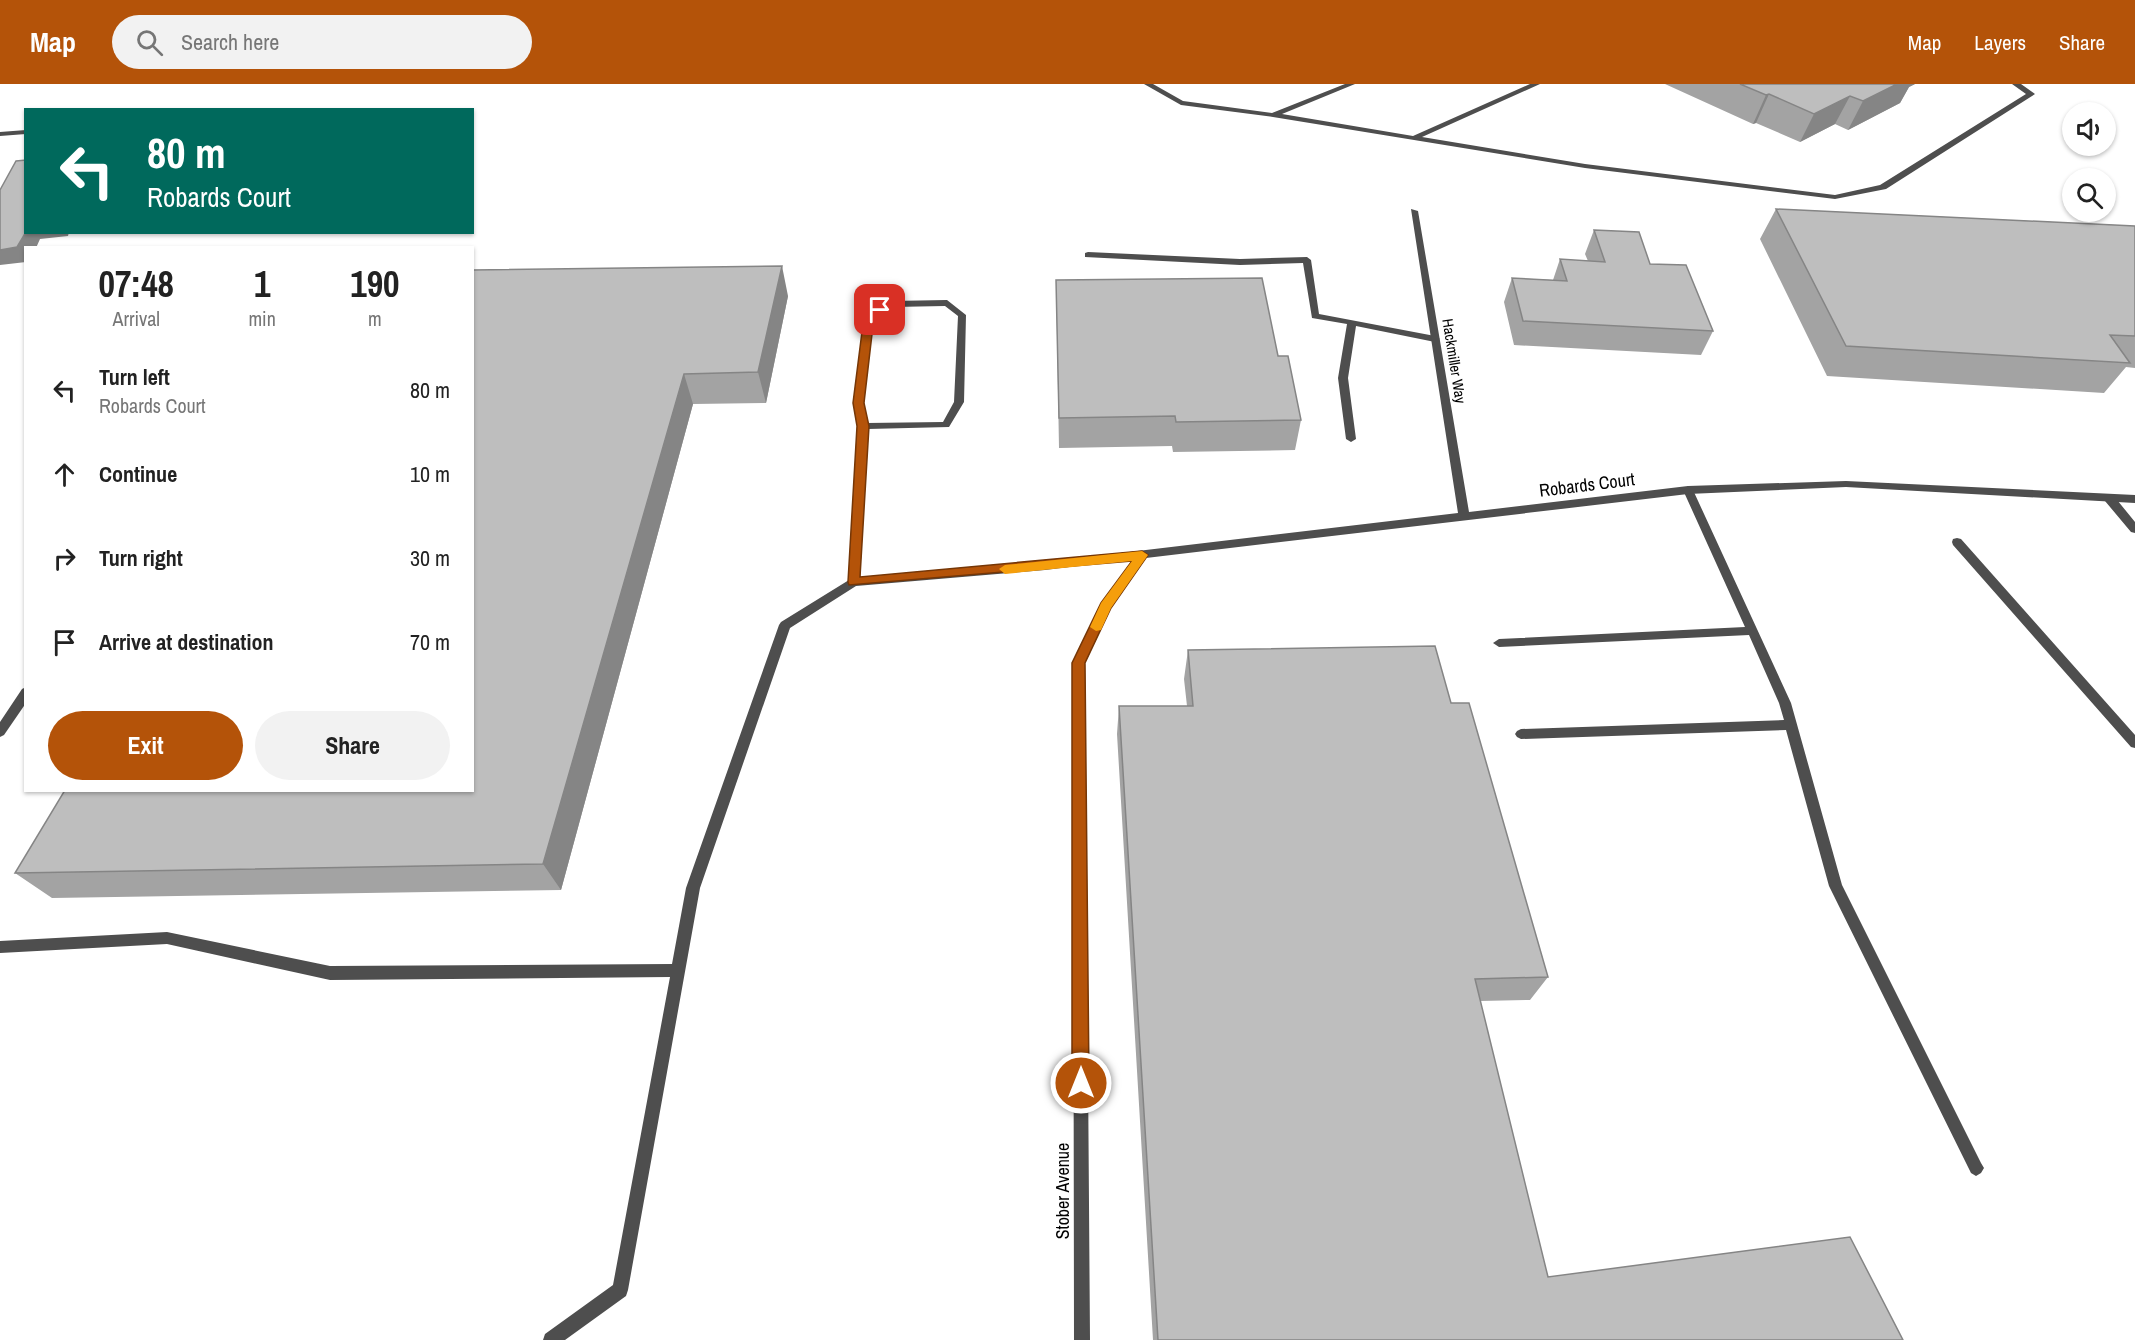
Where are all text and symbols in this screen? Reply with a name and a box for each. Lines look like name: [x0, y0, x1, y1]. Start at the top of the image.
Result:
search box: [112, 15, 532, 69]
text: Map: [30, 23, 76, 61]
icon: search: [133, 26, 166, 59]
text: Search here: [181, 27, 279, 57]
text: Map: [1908, 28, 1941, 57]
text: Layers: [1974, 28, 2026, 57]
text: Share: [2059, 28, 2105, 57]
map controls: [2062, 102, 2116, 222]
button: sound: [2062, 102, 2116, 156]
text: 80 m: [147, 125, 226, 181]
icon: left: [48, 132, 126, 210]
button: search: [2062, 168, 2116, 222]
text: Robards Court: [147, 179, 291, 215]
text: 07:48: [98, 260, 174, 308]
text: 1: [254, 260, 270, 308]
text: 190: [350, 260, 400, 308]
pin: [854, 284, 905, 335]
icon: arrive: [863, 293, 896, 326]
text: Arrival: [113, 305, 160, 332]
text: min: [248, 305, 276, 332]
text: m: [368, 305, 382, 332]
street label: Hackmiller Way: [1437, 317, 1472, 406]
text: Turn left: [99, 362, 170, 392]
icon: left: [48, 374, 81, 407]
text: 80 m: [410, 375, 450, 405]
text: Robards Court: [99, 392, 206, 419]
icon: ahead: [48, 458, 81, 491]
text: Continue: [99, 459, 177, 489]
text: 10 m: [410, 459, 450, 489]
street label: Robards Court: [1538, 466, 1636, 503]
icon: right: [48, 542, 81, 575]
text: Turn right: [99, 543, 183, 573]
text: 30 m: [410, 543, 450, 573]
icon: arrive: [48, 626, 81, 659]
text: Arrive at destination: [99, 627, 273, 657]
text: 70 m: [410, 627, 450, 657]
button: Exit: [48, 711, 243, 780]
button: Share: [255, 711, 450, 780]
position arrow: [1049, 1051, 1113, 1115]
street label: Stober Avenue: [1050, 1143, 1075, 1239]

